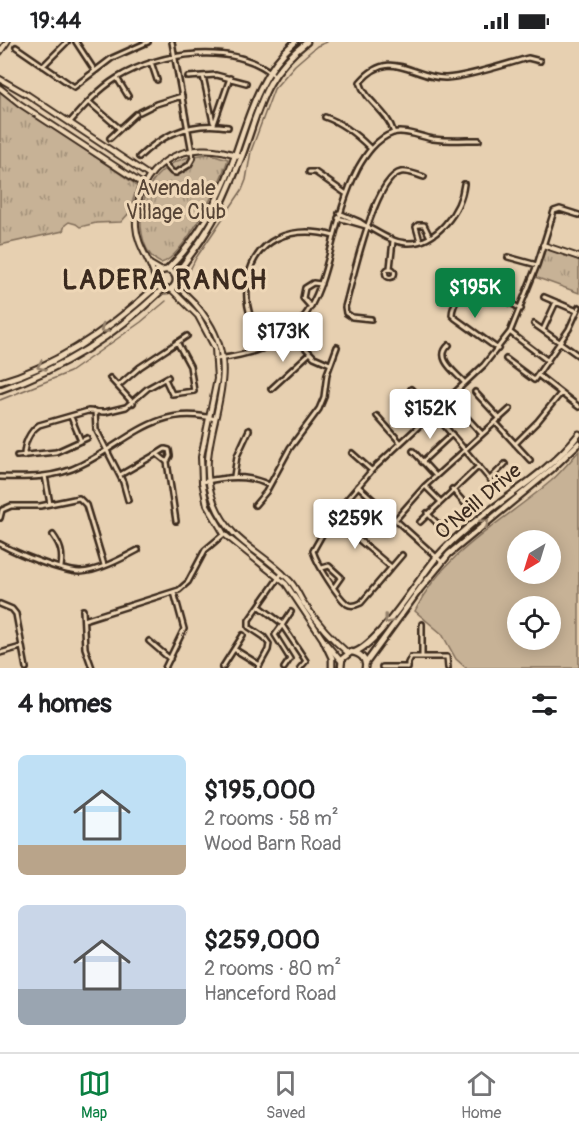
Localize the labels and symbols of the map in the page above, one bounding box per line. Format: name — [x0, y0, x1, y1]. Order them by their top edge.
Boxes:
park label: Avendale Village Club — [126, 175, 226, 226]
district label: LADERA RANCH — [62, 264, 268, 297]
pin: $195K — [433, 268, 517, 319]
pin: $173K — [241, 312, 325, 363]
one-way arrow — [100, 322, 111, 333]
one-way arrow — [37, 358, 48, 370]
pin: $152K — [388, 389, 472, 440]
street label: O'Neill Drive — [429, 457, 528, 546]
pin: $259K — [313, 499, 397, 550]
one-way arrow — [479, 519, 490, 530]
north arrow — [507, 530, 561, 584]
one-way arrow — [385, 613, 396, 624]

